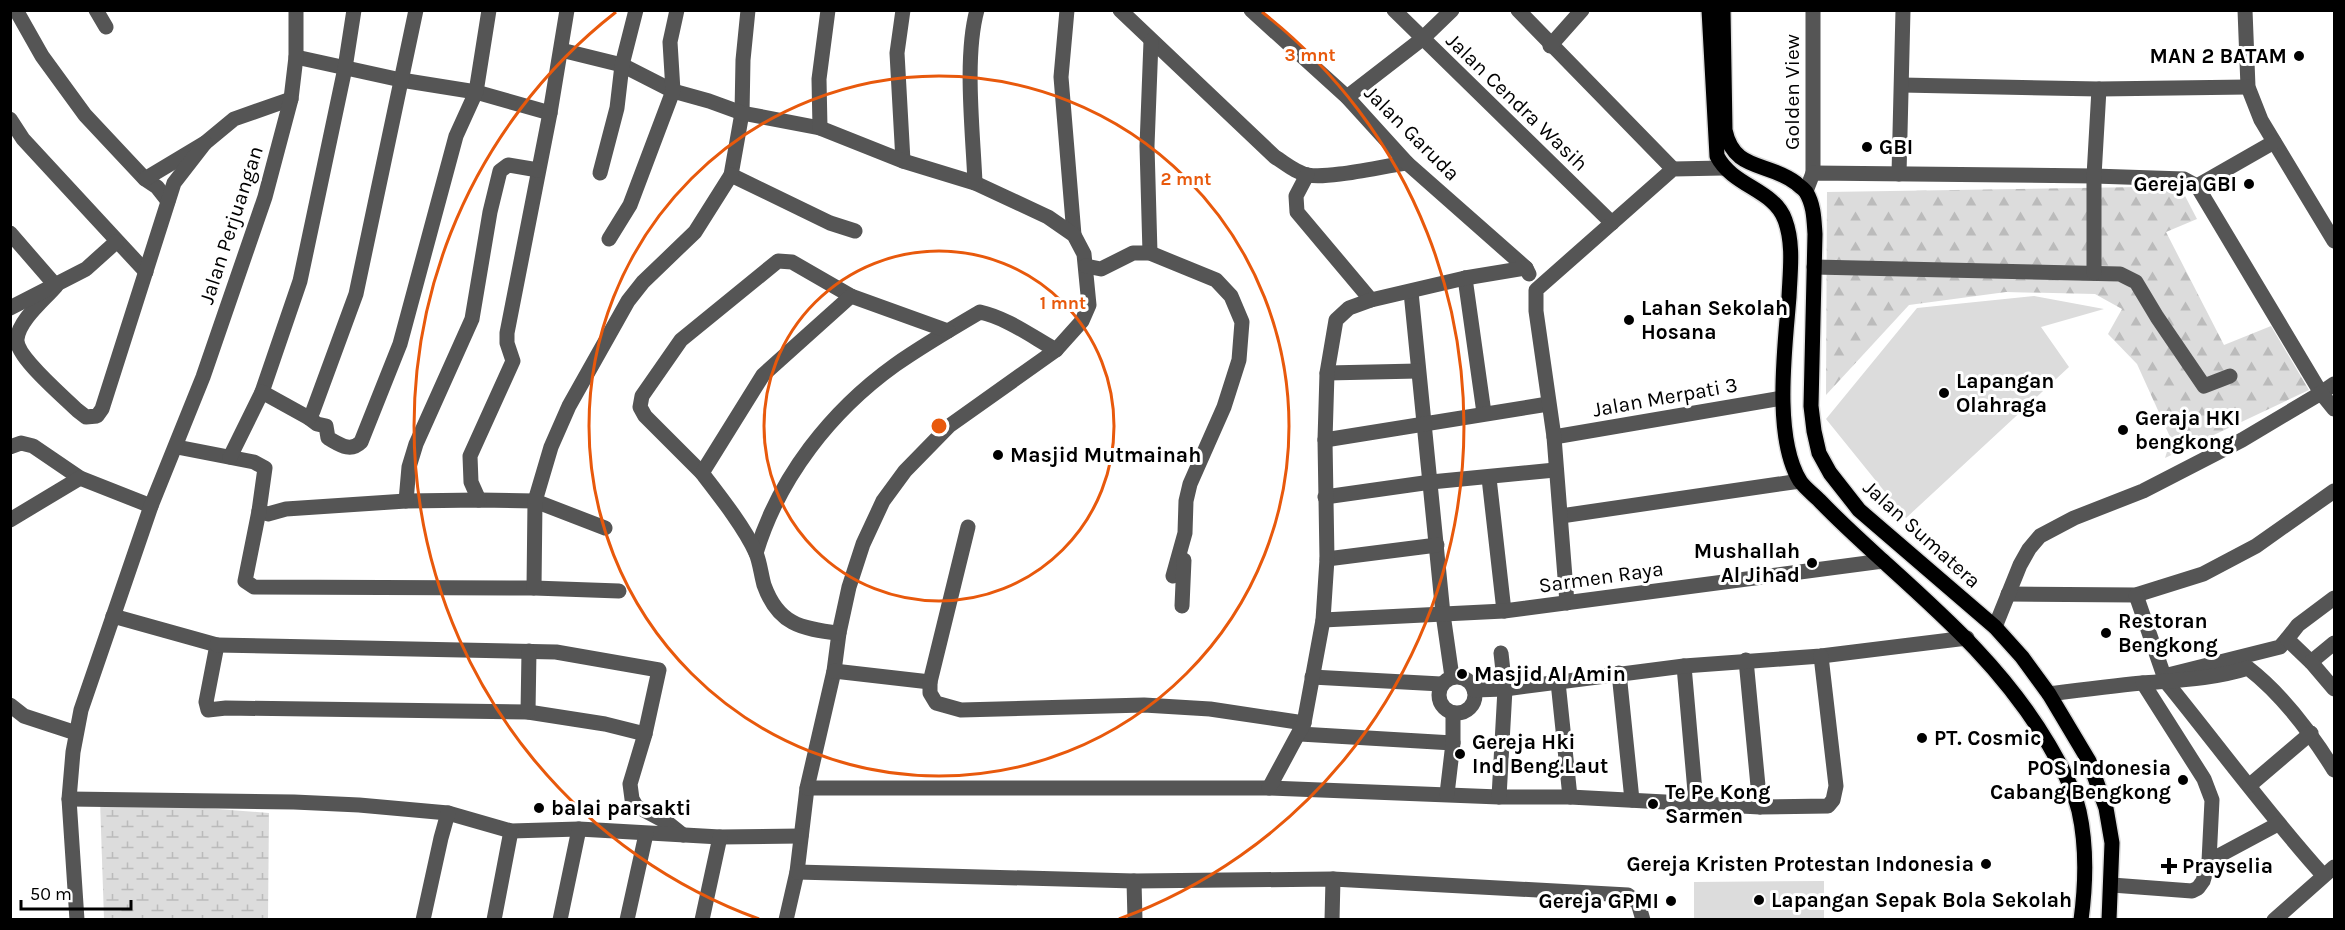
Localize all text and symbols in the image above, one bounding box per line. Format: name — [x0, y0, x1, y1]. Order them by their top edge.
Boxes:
street label: Jalan Cendra Wasih — [1441, 28, 1593, 176]
street label: Golden View — [1780, 34, 1804, 150]
text: 3 mnt — [1284, 44, 1336, 66]
place label: MAN 2 BATAM — [2150, 44, 2287, 68]
marker: MAN 2 BATAM — [2292, 49, 2306, 63]
street label: Jalan Garuda — [1359, 80, 1465, 186]
place label: GBI — [1879, 135, 1913, 159]
marker: GBI — [1860, 140, 1874, 154]
street label: Jalan Perjuangan — [194, 143, 268, 307]
text: 2 mnt — [1161, 168, 1211, 190]
place label: Gereja GBI — [2133, 172, 2237, 196]
marker: Gereja GBI — [2242, 177, 2256, 191]
text: 1 mnt — [1040, 292, 1086, 314]
place label: Lahan Sekolah Hosana — [1641, 296, 1788, 344]
marker: Lahan Sekolah Hosana — [1622, 313, 1636, 327]
place label: Lapangan Olahraga — [1956, 369, 2054, 417]
street label: Jalan Merpati 3 — [1591, 372, 1739, 422]
marker: Lapangan Olahraga — [1937, 386, 1951, 400]
place label: Geraja HKI bengkong — [2135, 406, 2240, 454]
centre of rings — [929, 416, 949, 436]
marker: Geraja HKI bengkong — [2116, 423, 2130, 437]
place label: Masjid Mutmainah — [1010, 443, 1201, 467]
marker: Masjid Mutmainah — [991, 448, 1005, 462]
street label: Jalan Sumatera — [1858, 475, 1986, 593]
place label: Mushallah Al Jihad — [1694, 539, 1800, 587]
street label: Sarmen Raya — [1537, 556, 1665, 598]
marker: Mushallah Al Jihad — [1805, 556, 1819, 570]
place label: Restoran Bengkong — [2118, 609, 2218, 657]
marker: Restoran Bengkong — [2099, 626, 2113, 640]
place label: Masjid Al Amin — [1474, 662, 1626, 686]
marker: Masjid Al Amin — [1455, 667, 1469, 681]
place label: PT. Cosmic — [1934, 726, 2041, 750]
place label: Gereja Hki Ind Beng.Laut — [1472, 730, 1608, 778]
marker: PT. Cosmic — [1915, 731, 1929, 745]
marker: Gereja Hki Ind Beng.Laut — [1453, 747, 1467, 761]
place label: POS Indonesia Cabang Bengkong — [1990, 756, 2171, 804]
marker: POS Indonesia Cabang Bengkong — [2176, 773, 2190, 787]
place label: Te Pe Kong Sarmen — [1665, 780, 1770, 828]
place label: balai parsakti — [551, 796, 691, 820]
marker: Te Pe Kong Sarmen — [1646, 797, 1660, 811]
marker: balai parsakti — [532, 801, 546, 815]
place label: Gereja Kristen Protestan Indonesia — [1626, 852, 1974, 876]
place label: Prayselia — [2182, 854, 2273, 878]
marker: Gereja Kristen Protestan Indonesia — [1979, 857, 1993, 871]
marker: Prayselia — [2160, 857, 2178, 875]
scale bar — [21, 873, 130, 911]
text: 50 m — [30, 883, 72, 905]
place label: Lapangan Sepak Bola Sekolah — [1771, 888, 2072, 912]
place label: Gereja GPMI — [1538, 889, 1659, 913]
marker: Lapangan Sepak Bola Sekolah — [1752, 893, 1766, 907]
marker: Gereja GPMI — [1664, 894, 1678, 908]

